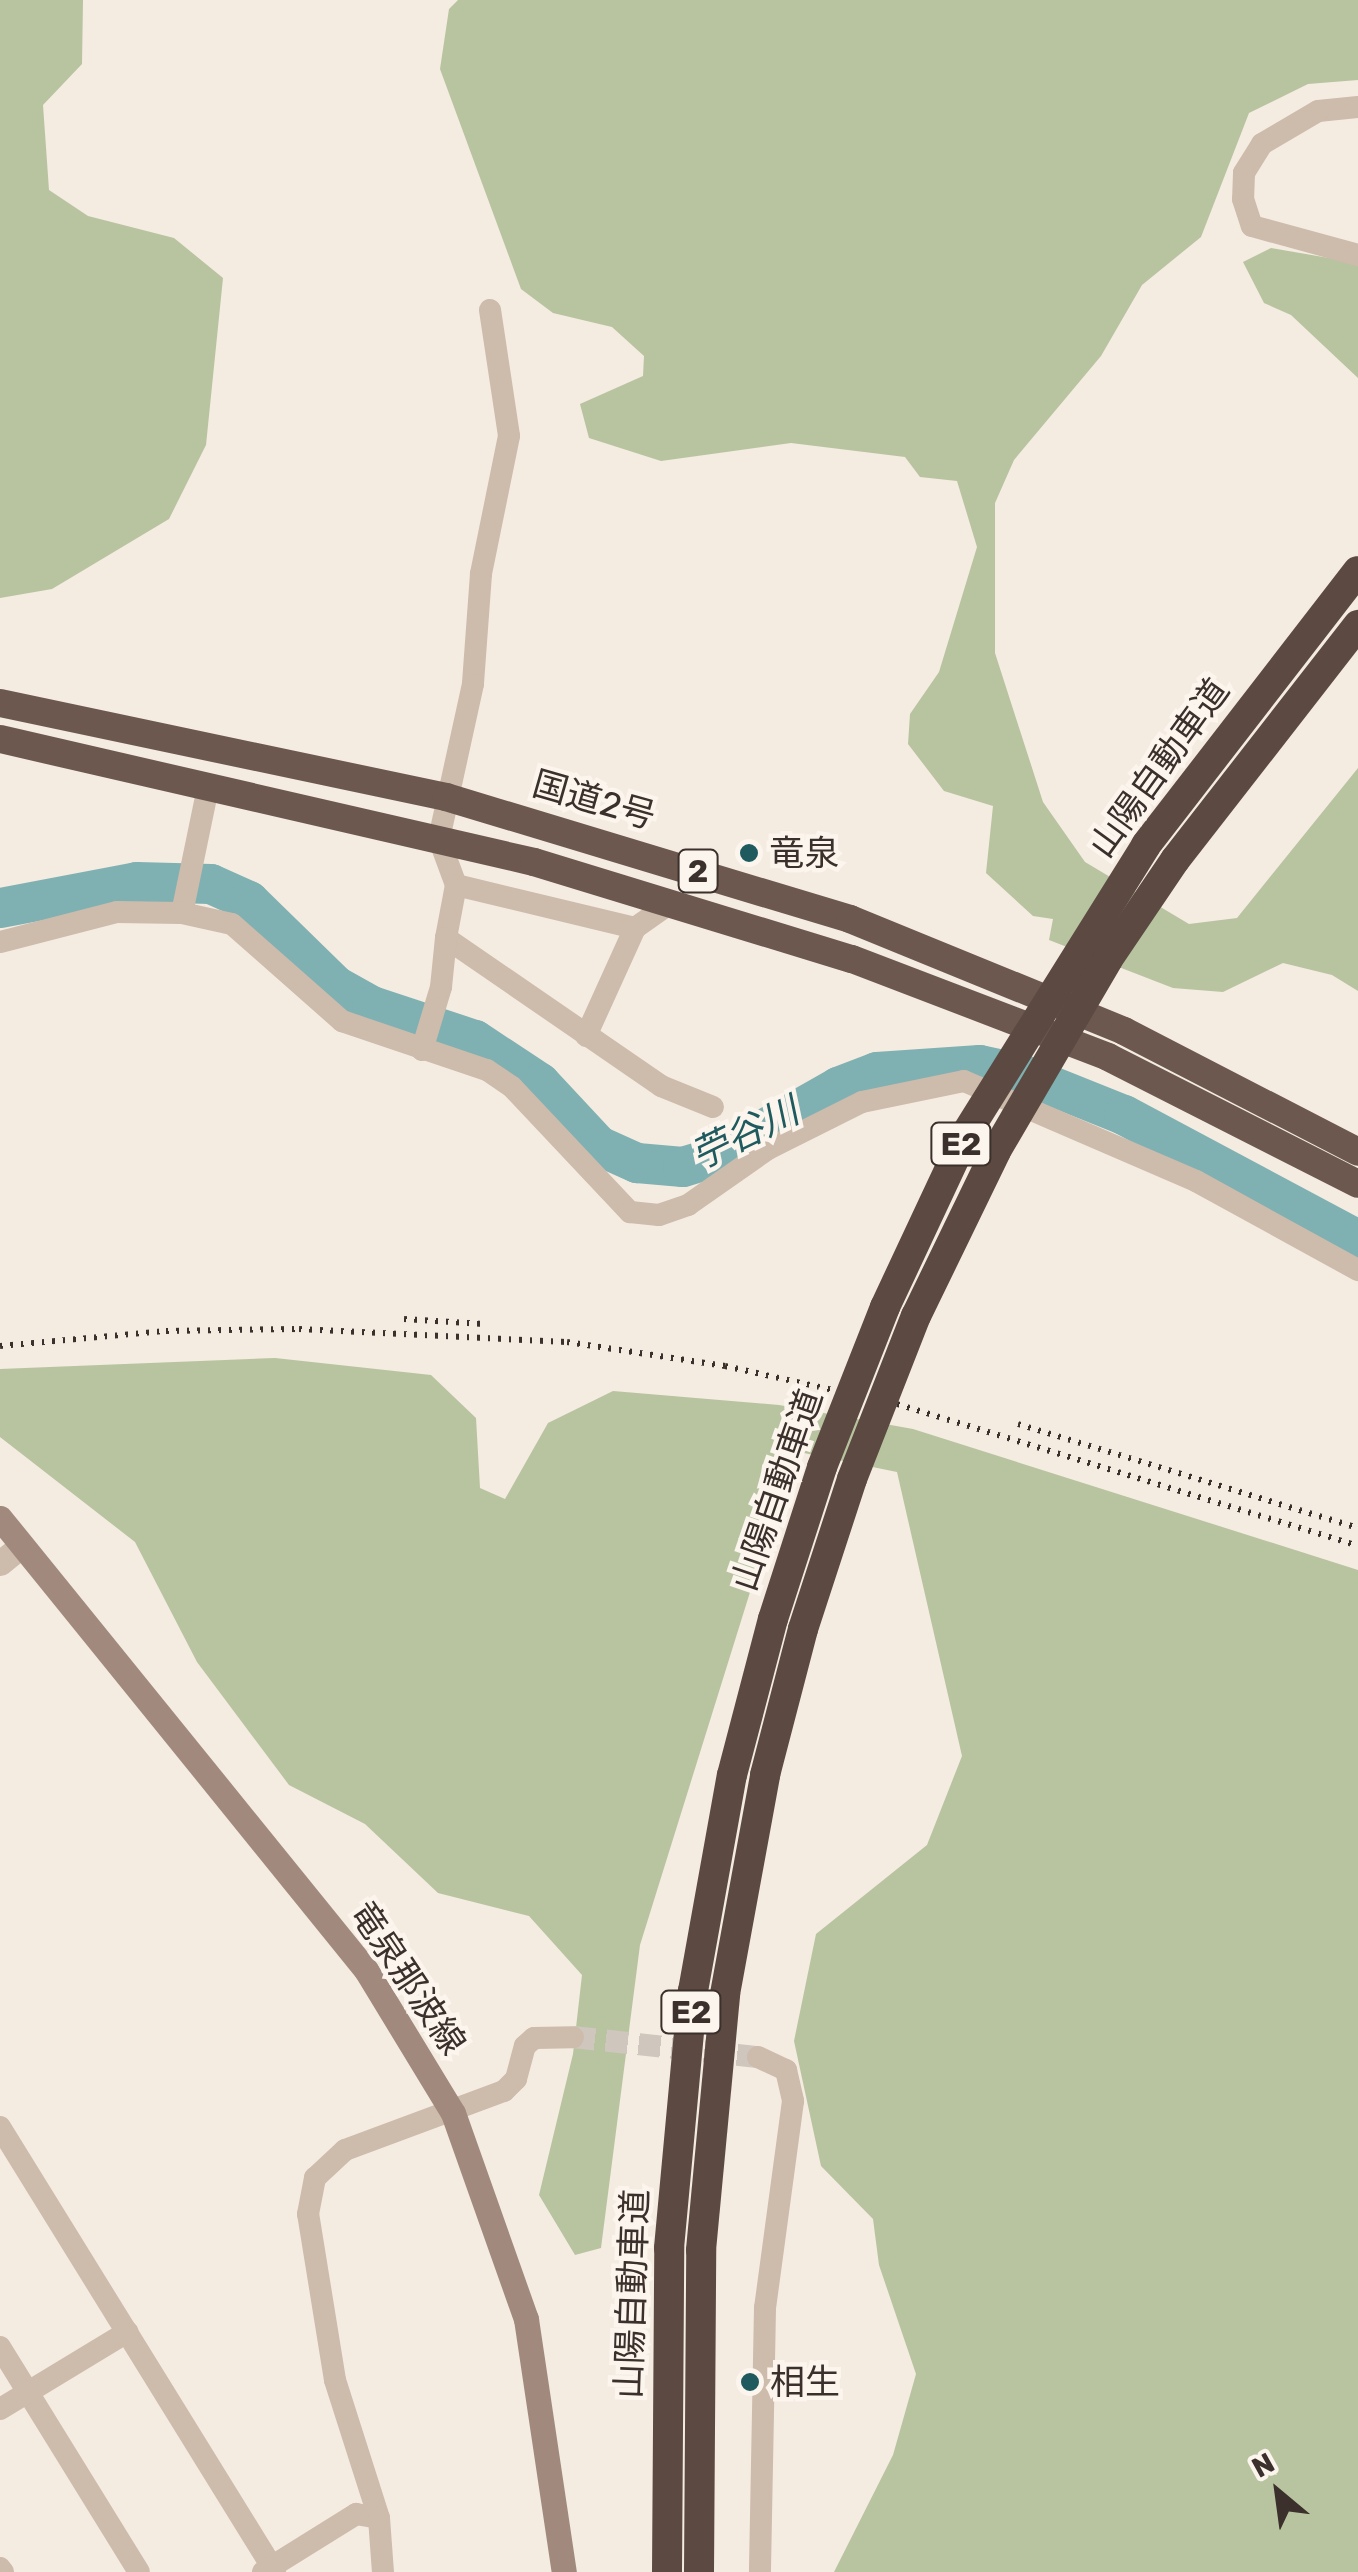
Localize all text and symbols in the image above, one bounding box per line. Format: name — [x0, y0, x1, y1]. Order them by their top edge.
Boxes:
street label: 山陽自動車道 — [1080, 671, 1238, 865]
street label: 国道2号 — [528, 763, 660, 837]
place label: 竜泉 — [769, 832, 839, 874]
marker: 竜泉 — [738, 842, 760, 864]
road number: 2 — [676, 844, 720, 898]
water label: 苧谷川 — [684, 1089, 806, 1179]
road number: E2 — [928, 1117, 994, 1171]
street label: 山陽自動車道 — [723, 1384, 831, 1596]
street label: 竜泉那波線 — [342, 1894, 474, 2062]
road number: E2 — [658, 1985, 724, 2039]
street label: 山陽自動車道 — [607, 2188, 657, 2400]
place label: 相生 — [770, 2361, 840, 2403]
marker: 相生 — [739, 2371, 761, 2393]
north arrow — [1228, 2442, 1328, 2542]
text: N — [1246, 2446, 1280, 2485]

